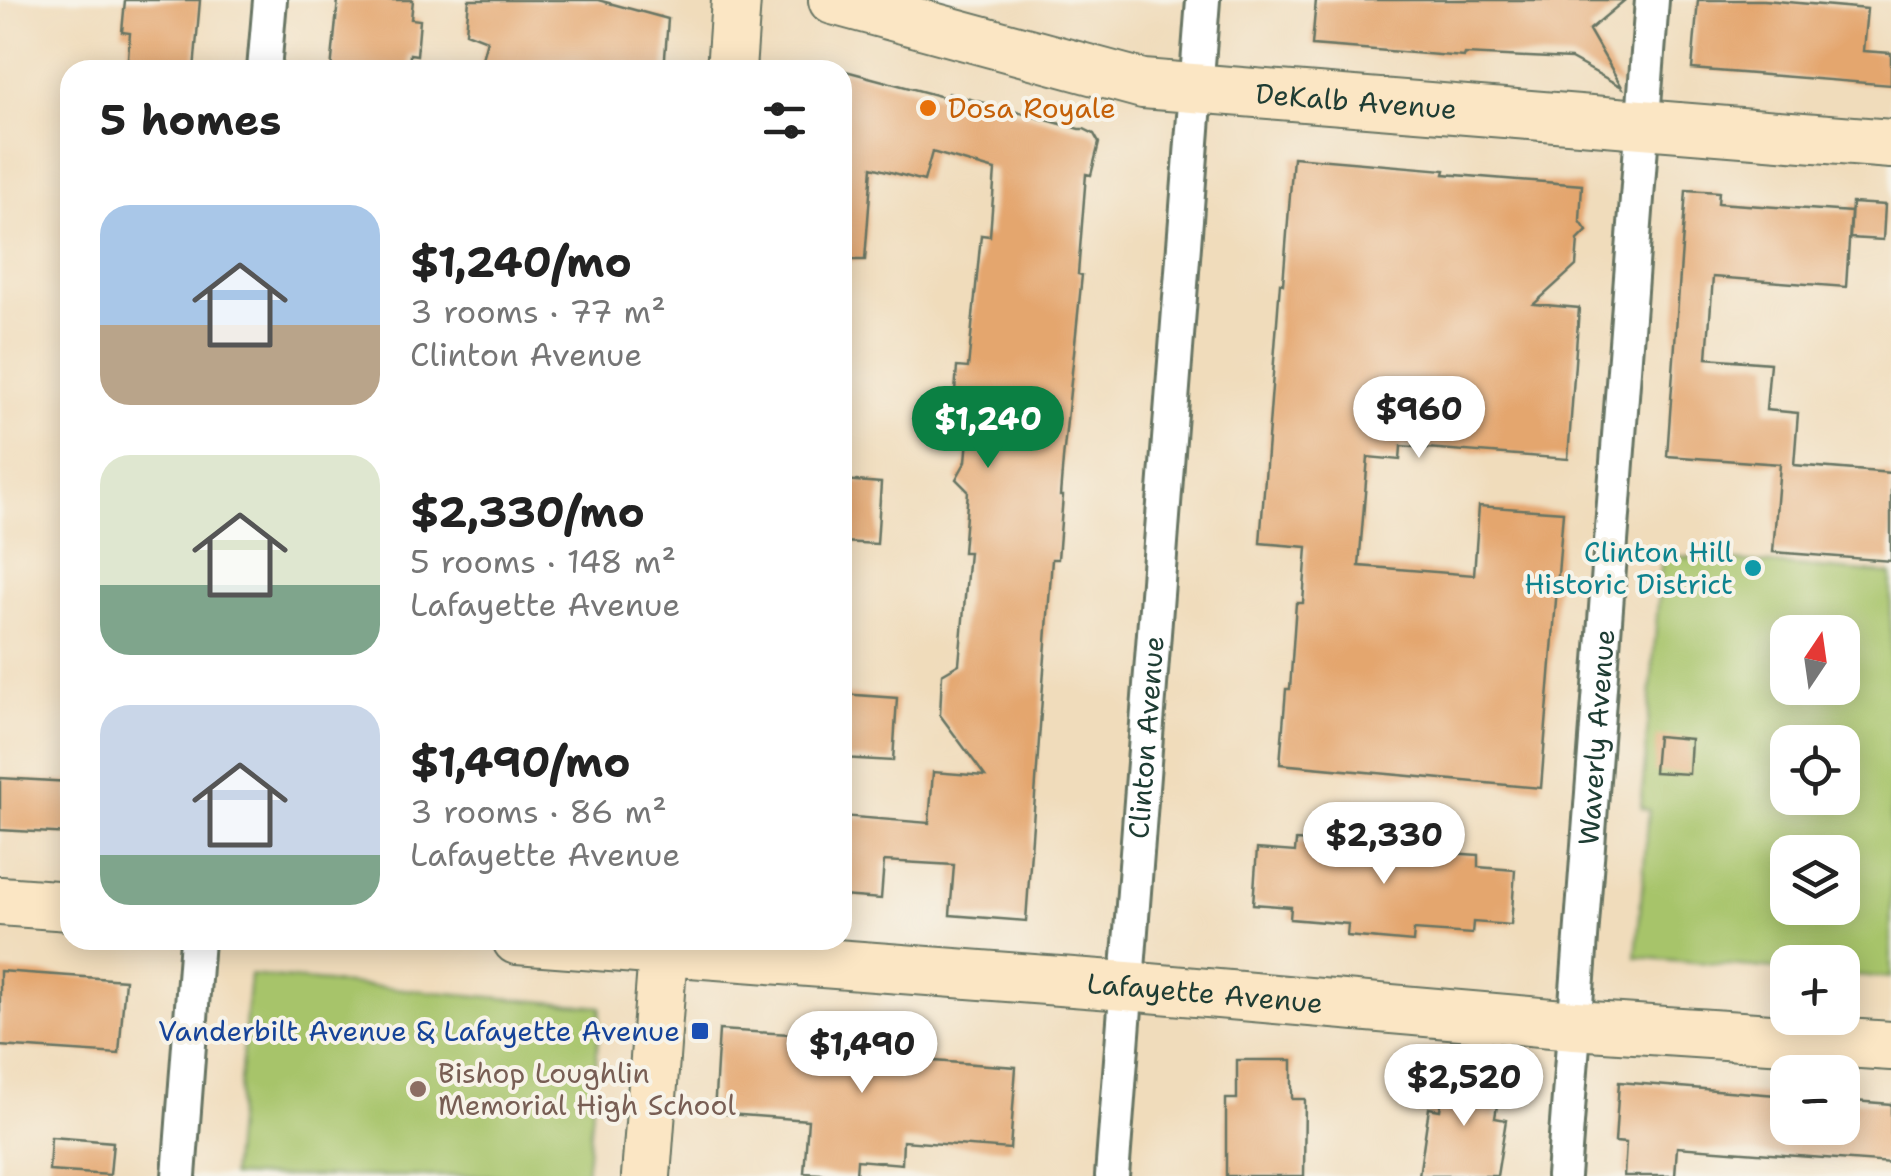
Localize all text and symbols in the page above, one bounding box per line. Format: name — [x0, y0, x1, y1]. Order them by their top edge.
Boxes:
street label: DeKalb Avenue — [1254, 74, 1458, 128]
place label: Dosa Royale — [948, 89, 1116, 127]
text: 5 homes — [100, 92, 281, 148]
icon: filters — [757, 93, 812, 148]
marker: Dosa Royale — [917, 97, 939, 119]
text: $1,240/mo — [410, 234, 632, 290]
icon: home — [180, 245, 300, 365]
text: 3 rooms · 77 m² — [410, 290, 666, 333]
text: Clinton Avenue — [410, 333, 642, 376]
pin: $960 — [1360, 376, 1478, 461]
pin: $1,240 — [907, 386, 1069, 471]
text: $960 — [1375, 387, 1463, 430]
text: $1,240 — [934, 397, 1042, 440]
text: $2,330/mo — [410, 484, 645, 540]
icon: home — [180, 495, 300, 615]
place label: Clinton Hill Historic District — [1524, 533, 1734, 603]
text: 5 rooms · 148 m² — [410, 540, 676, 583]
marker: Clinton Hill Historic District — [1742, 557, 1764, 579]
text: Lafayette Avenue — [410, 583, 680, 626]
north arrow — [1770, 615, 1860, 705]
map controls — [1770, 615, 1860, 1145]
street label: Waverly Avenue — [1569, 628, 1623, 847]
street label: Clinton Avenue — [1119, 634, 1173, 840]
button: locate — [1770, 725, 1860, 815]
text: $1,490/mo — [410, 734, 630, 790]
icon: home — [180, 745, 300, 865]
text: 3 rooms · 86 m² — [410, 790, 667, 833]
pin: $2,330 — [1303, 802, 1465, 887]
text: $2,330 — [1325, 813, 1443, 856]
text: Lafayette Avenue — [410, 833, 680, 876]
button: layers — [1770, 835, 1860, 925]
button: + — [1770, 945, 1860, 1035]
street label: Lafayette Avenue — [1086, 964, 1325, 1022]
pin: $1,490 — [781, 1011, 943, 1096]
place label: Vanderbilt Avenue & Lafayette Avenue — [158, 1012, 680, 1050]
marker: Vanderbilt Avenue & Lafayette Avenue — [689, 1020, 711, 1042]
text: $1,490 — [808, 1022, 916, 1065]
pin: $2,520 — [1383, 1044, 1545, 1129]
place label: Bishop Loughlin Memorial High School — [438, 1054, 737, 1124]
text: $2,520 — [1406, 1055, 1522, 1098]
button: − — [1770, 1055, 1860, 1145]
marker: Bishop Loughlin Memorial High School — [407, 1078, 429, 1100]

